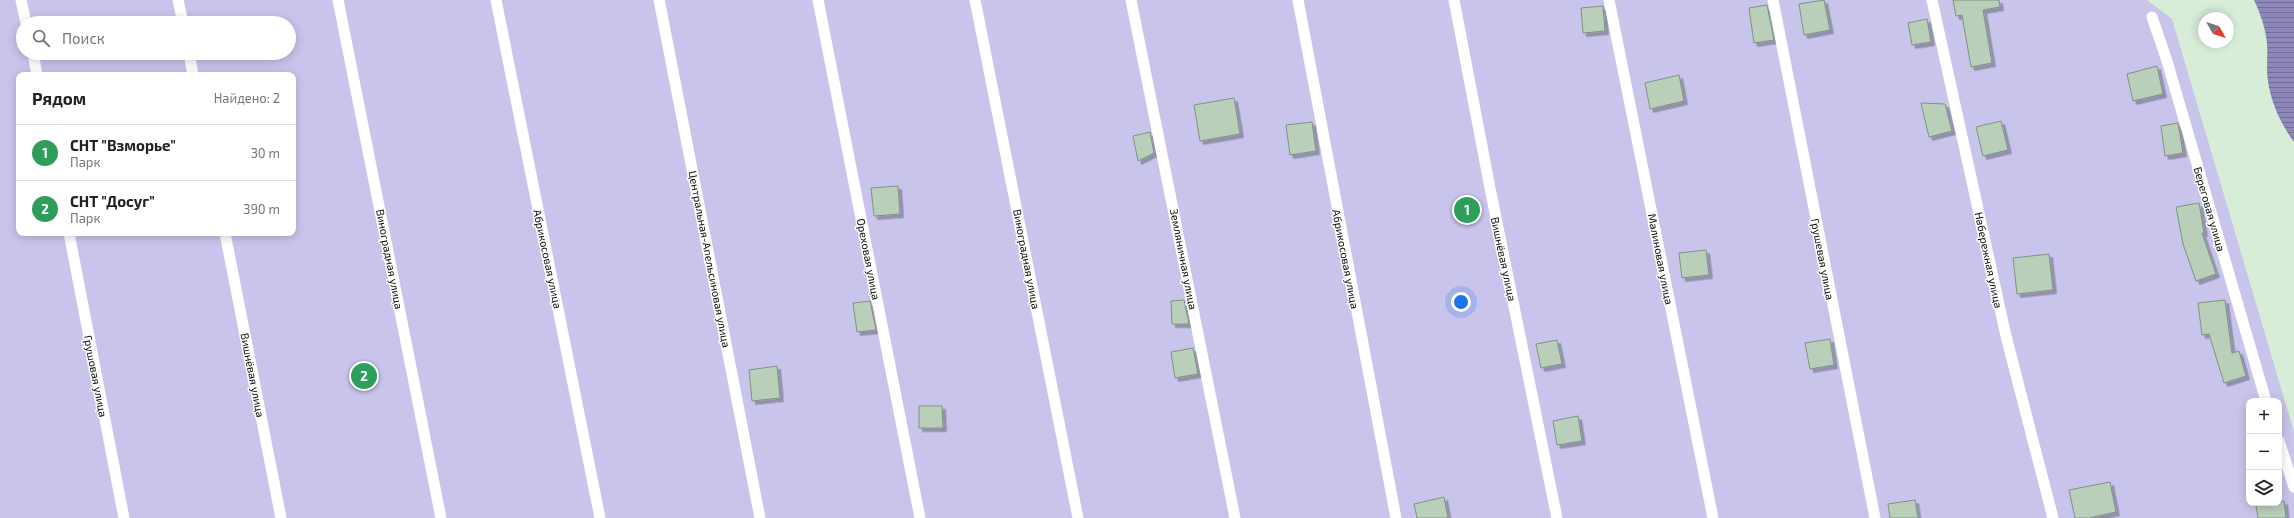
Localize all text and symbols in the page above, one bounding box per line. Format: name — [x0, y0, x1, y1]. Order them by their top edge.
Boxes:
north arrow — [2198, 12, 2234, 48]
search box — [16, 16, 296, 60]
icon: search — [30, 27, 52, 49]
text: Поиск — [62, 29, 105, 47]
text: Рядом — [32, 88, 86, 108]
text: Найдено: 2 — [214, 90, 280, 106]
text: СНТ "Взморье" — [70, 136, 176, 154]
text: 1 — [42, 145, 48, 161]
text: 30 m — [251, 145, 280, 161]
text: Парк — [70, 154, 100, 170]
street label: Береговая улица — [2191, 165, 2228, 253]
street label: Центральная-Апельсиновая улица — [685, 169, 734, 349]
text: СНТ "Досуг" — [70, 192, 155, 210]
pin: 1 — [1454, 195, 1480, 225]
text: 2 — [41, 201, 49, 217]
text: 390 m — [243, 201, 280, 217]
street label: Земляничная улица — [1167, 207, 1200, 311]
street label: Виноградная улица — [373, 208, 406, 310]
street label: Абрикосовая улица — [530, 208, 565, 310]
street label: Виноградная улица — [1010, 208, 1043, 310]
street label: Абрикосовая улица — [1329, 208, 1362, 310]
text: Парк — [70, 210, 100, 226]
street label: Набережная улица — [1971, 211, 2006, 310]
street label: Малиновая улица — [1645, 212, 1676, 306]
street label: Вишнёвая улица — [1488, 216, 1519, 303]
street label: Ореховая улица — [854, 217, 883, 301]
street label: Грушевая улица — [1808, 217, 1837, 301]
your location — [1451, 292, 1471, 312]
street label: Вишнёвая улица — [237, 332, 268, 419]
street label: Грушовая улица — [81, 334, 110, 418]
pin: 2 — [351, 361, 377, 391]
map controls — [2246, 398, 2282, 506]
button: + — [2246, 398, 2282, 434]
button: − — [2246, 434, 2282, 470]
button: layers — [2246, 470, 2282, 506]

